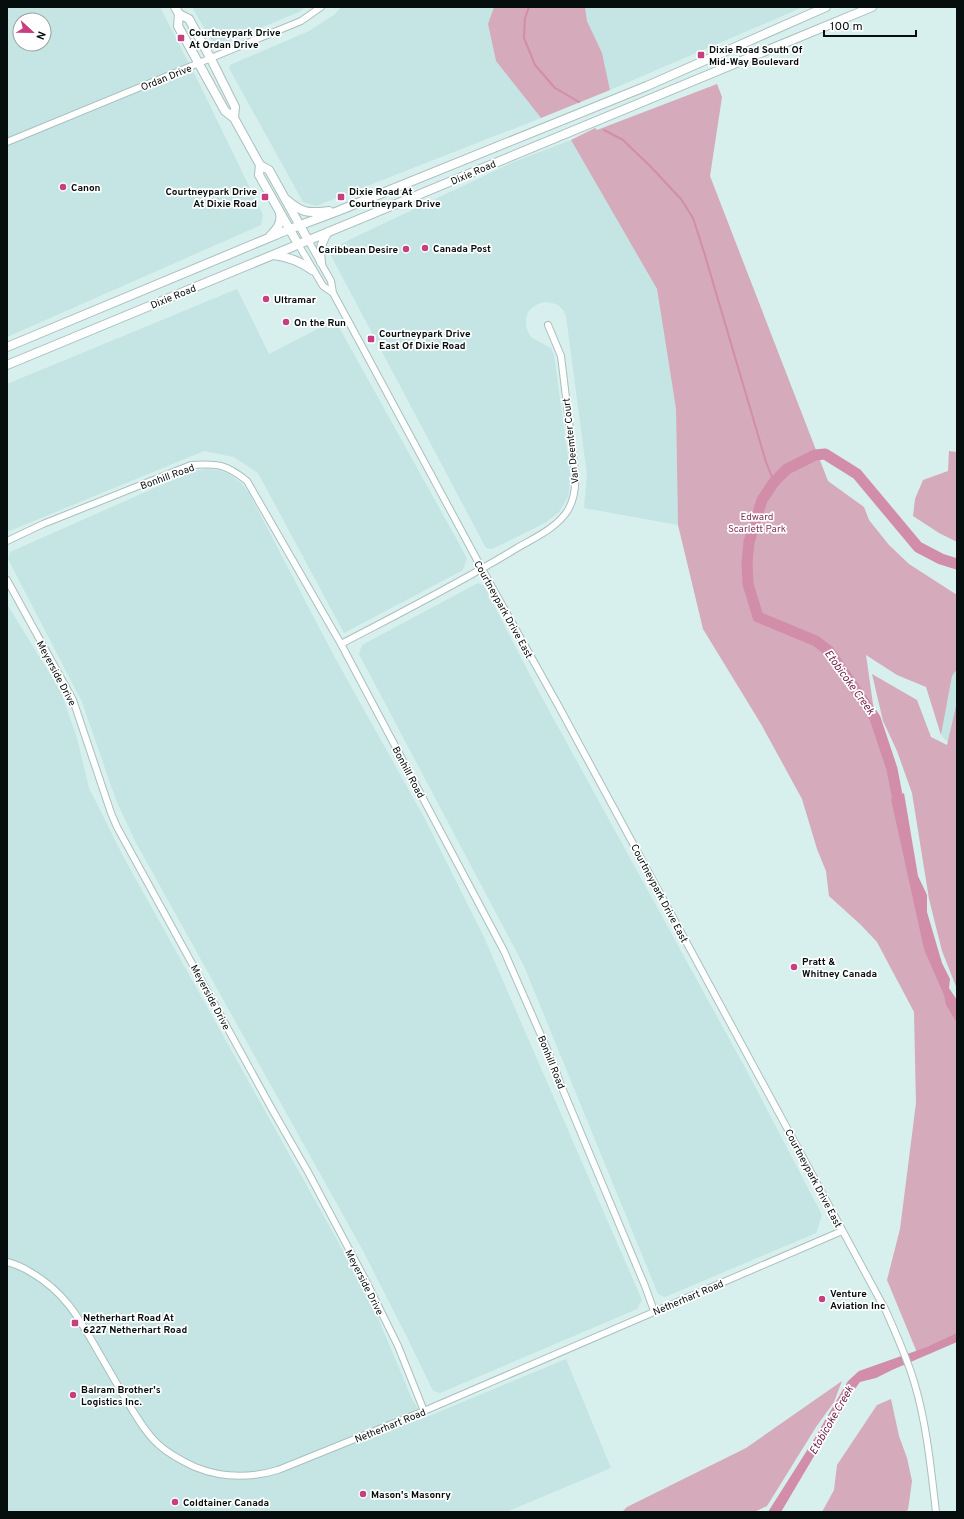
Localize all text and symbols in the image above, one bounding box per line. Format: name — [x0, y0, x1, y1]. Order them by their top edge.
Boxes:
north arrow — [12, 12, 52, 52]
scale bar — [824, 12, 916, 38]
text: 100 m — [830, 19, 863, 35]
place label: Courtneypark Drive At Ordan Drive — [189, 27, 281, 52]
text: N — [32, 29, 48, 42]
marker: Courtneypark Drive At Ordan Drive — [176, 33, 186, 43]
place label: Dixie Road South Of Mid-Way Boulevard — [709, 44, 803, 69]
marker: Dixie Road South Of Mid-Way Boulevard — [696, 50, 706, 60]
street label: Ordan Drive — [139, 62, 194, 94]
street label: Dixie Road — [449, 158, 498, 189]
marker: Canon — [58, 182, 68, 192]
place label: Canon — [71, 182, 101, 195]
place label: Courtneypark Drive At Dixie Road — [166, 186, 257, 211]
place label: Dixie Road At Courtneypark Drive — [349, 186, 441, 211]
marker: Courtneypark Drive At Dixie Road — [260, 192, 270, 202]
marker: Dixie Road At Courtneypark Drive — [336, 192, 346, 202]
marker: Canada Post — [420, 243, 430, 253]
place label: Canada Post — [433, 243, 491, 256]
place label: Caribbean Desire — [318, 244, 398, 257]
marker: Caribbean Desire — [401, 244, 411, 254]
street label: Dixie Road — [149, 282, 198, 312]
marker: Ultramar — [261, 294, 271, 304]
place label: Ultramar — [274, 294, 317, 307]
marker: On the Run — [281, 317, 291, 327]
place label: On the Run — [294, 317, 346, 330]
place label: Courtneypark Drive East Of Dixie Road — [379, 328, 471, 353]
marker: Courtneypark Drive East Of Dixie Road — [366, 334, 376, 344]
street label: Van Deemter Court — [560, 397, 582, 484]
street label: Bonhill Road — [139, 462, 196, 493]
park label: Edward Scarlett Park — [728, 511, 786, 536]
street label: Courtneypark Drive East — [470, 559, 535, 661]
street label: Meyerside Drive — [33, 639, 78, 709]
water label: Etobicoke Creek — [821, 647, 878, 718]
street label: Bonhill Road — [389, 745, 427, 801]
street label: Courtneypark Drive East — [627, 842, 690, 945]
place label: Pratt & Whitney Canada — [802, 956, 877, 981]
marker: Pratt & Whitney Canada — [789, 962, 799, 972]
street label: Meyerside Drive — [187, 963, 232, 1033]
street label: Bonhill Road — [534, 1034, 567, 1091]
street label: Courtneypark Drive East — [781, 1127, 844, 1230]
street label: Meyerside Drive — [342, 1248, 386, 1318]
street label: Netherhart Road — [651, 1278, 726, 1319]
place label: Venture Aviation Inc — [830, 1288, 885, 1313]
marker: Venture Aviation Inc — [817, 1294, 827, 1304]
place label: Netherhart Road At 6227 Netherhart Road — [83, 1312, 187, 1337]
marker: Netherhart Road At 6227 Netherhart Road — [70, 1318, 80, 1328]
water label: Etobicoke Creek — [807, 1383, 857, 1457]
place label: Balram Brother's Logistics Inc. — [81, 1384, 161, 1409]
marker: Balram Brother's Logistics Inc. — [68, 1390, 78, 1400]
street label: Netherhart Road — [353, 1406, 428, 1447]
marker: Mason's Masonry — [358, 1489, 368, 1499]
place label: Mason's Masonry — [371, 1489, 451, 1502]
marker: Coldtainer Canada — [170, 1497, 180, 1507]
place label: Coldtainer Canada — [183, 1497, 269, 1510]

